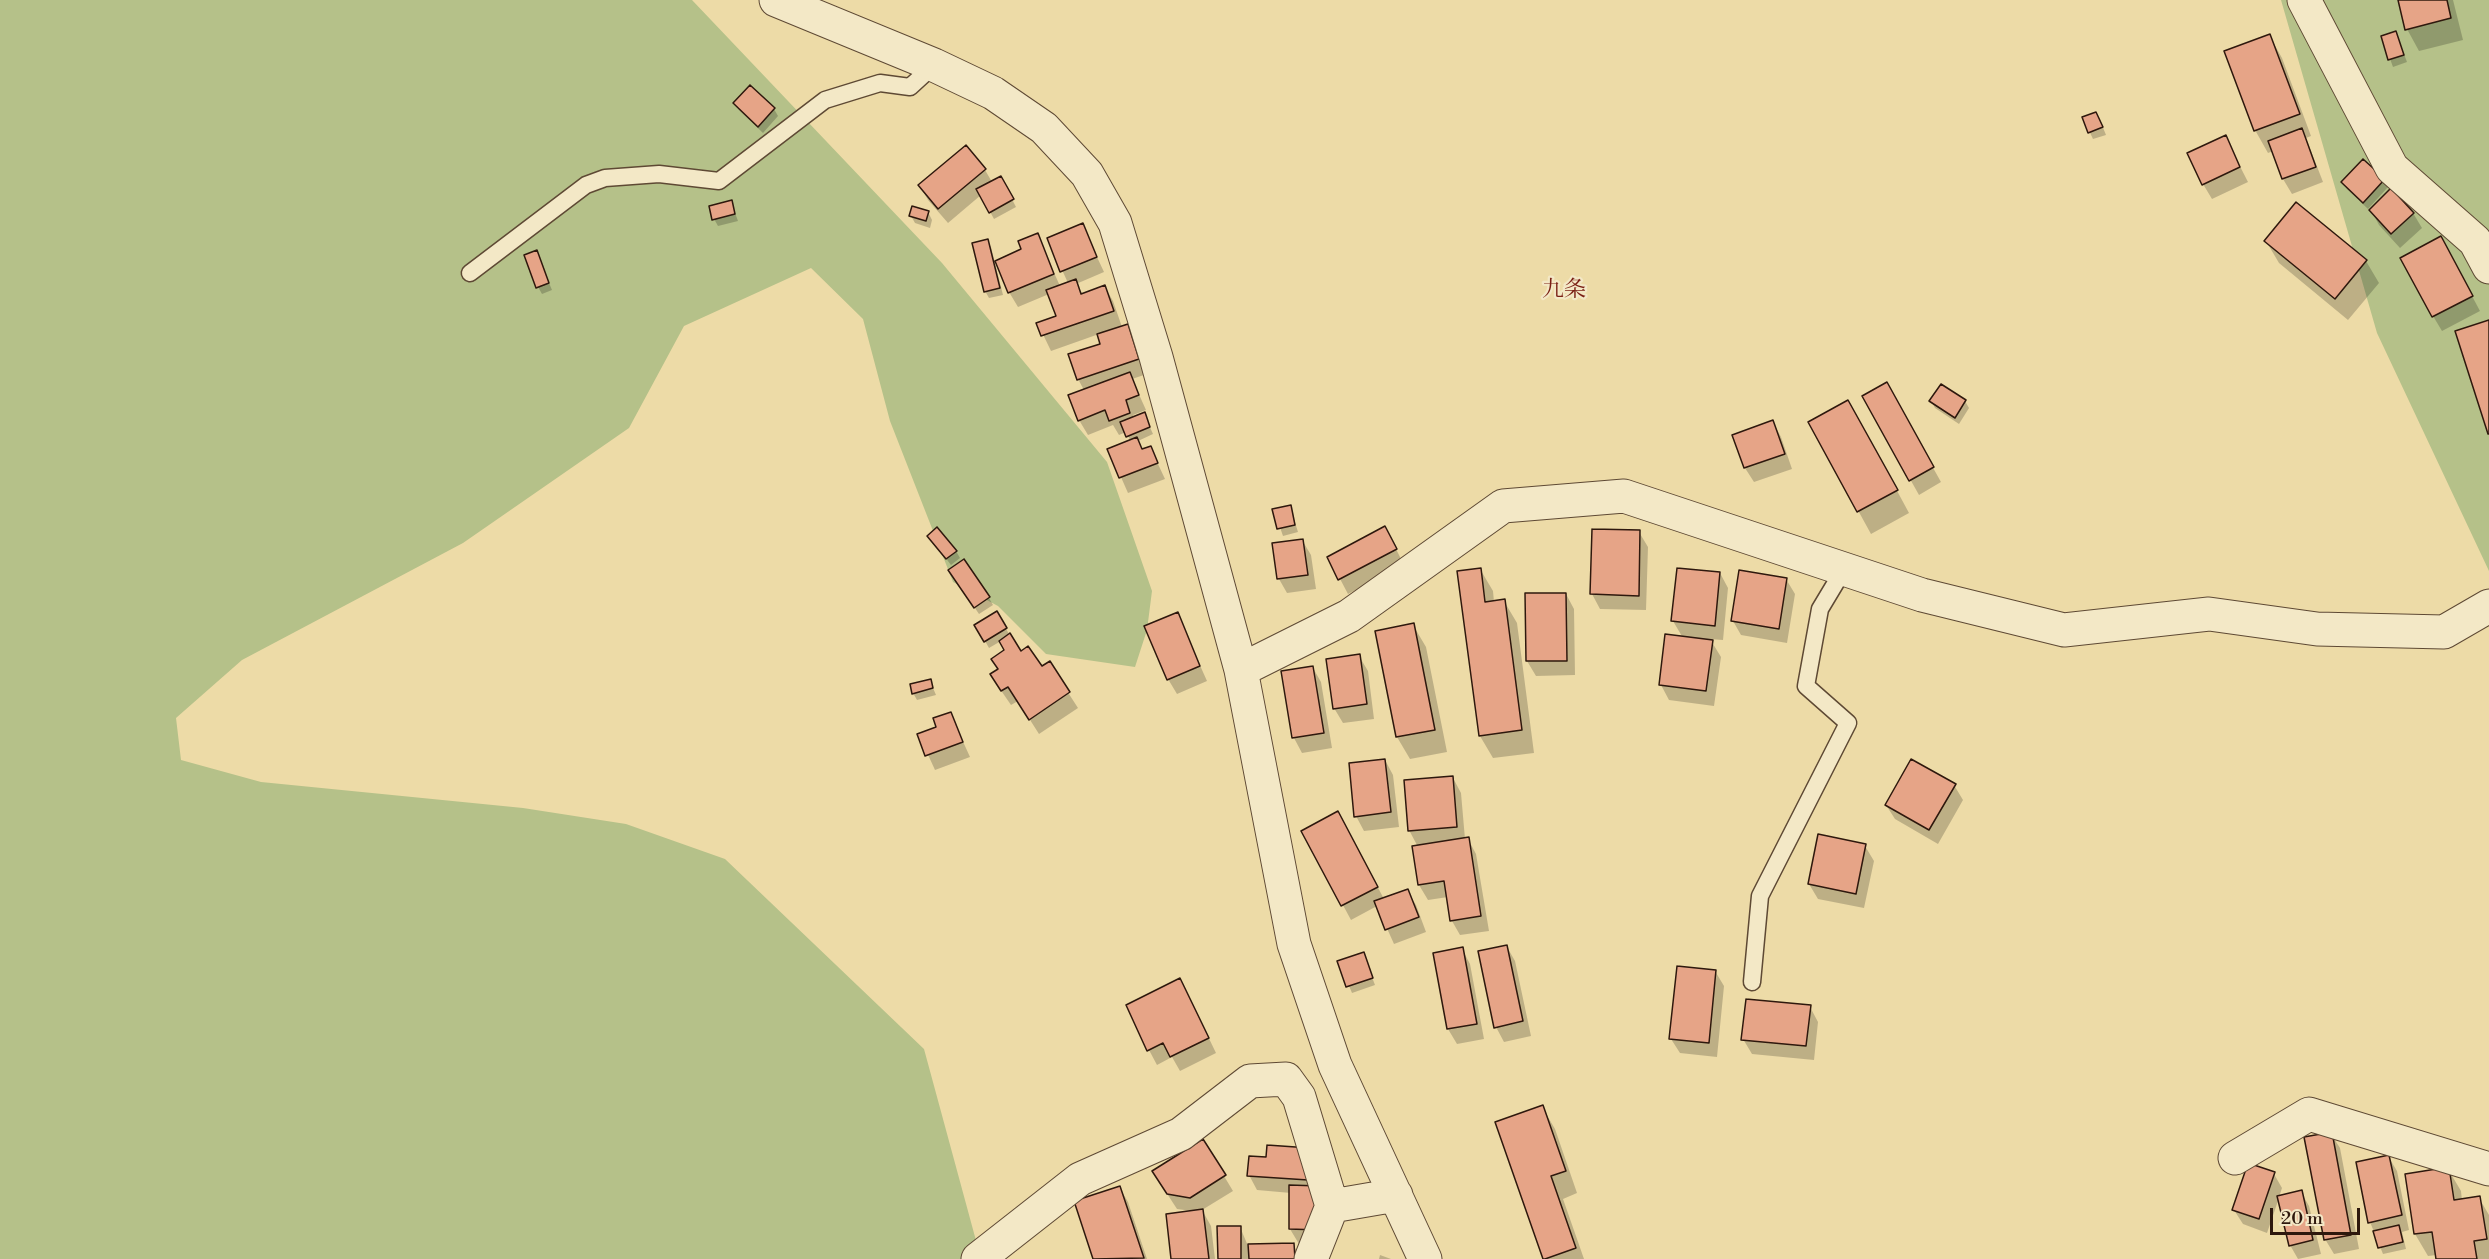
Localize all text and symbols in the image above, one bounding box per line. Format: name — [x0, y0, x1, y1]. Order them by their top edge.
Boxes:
district label: 九条 — [1542, 278, 1586, 304]
scale bar — [2273, 1196, 2363, 1234]
text: 20 m — [2281, 1207, 2323, 1230]

